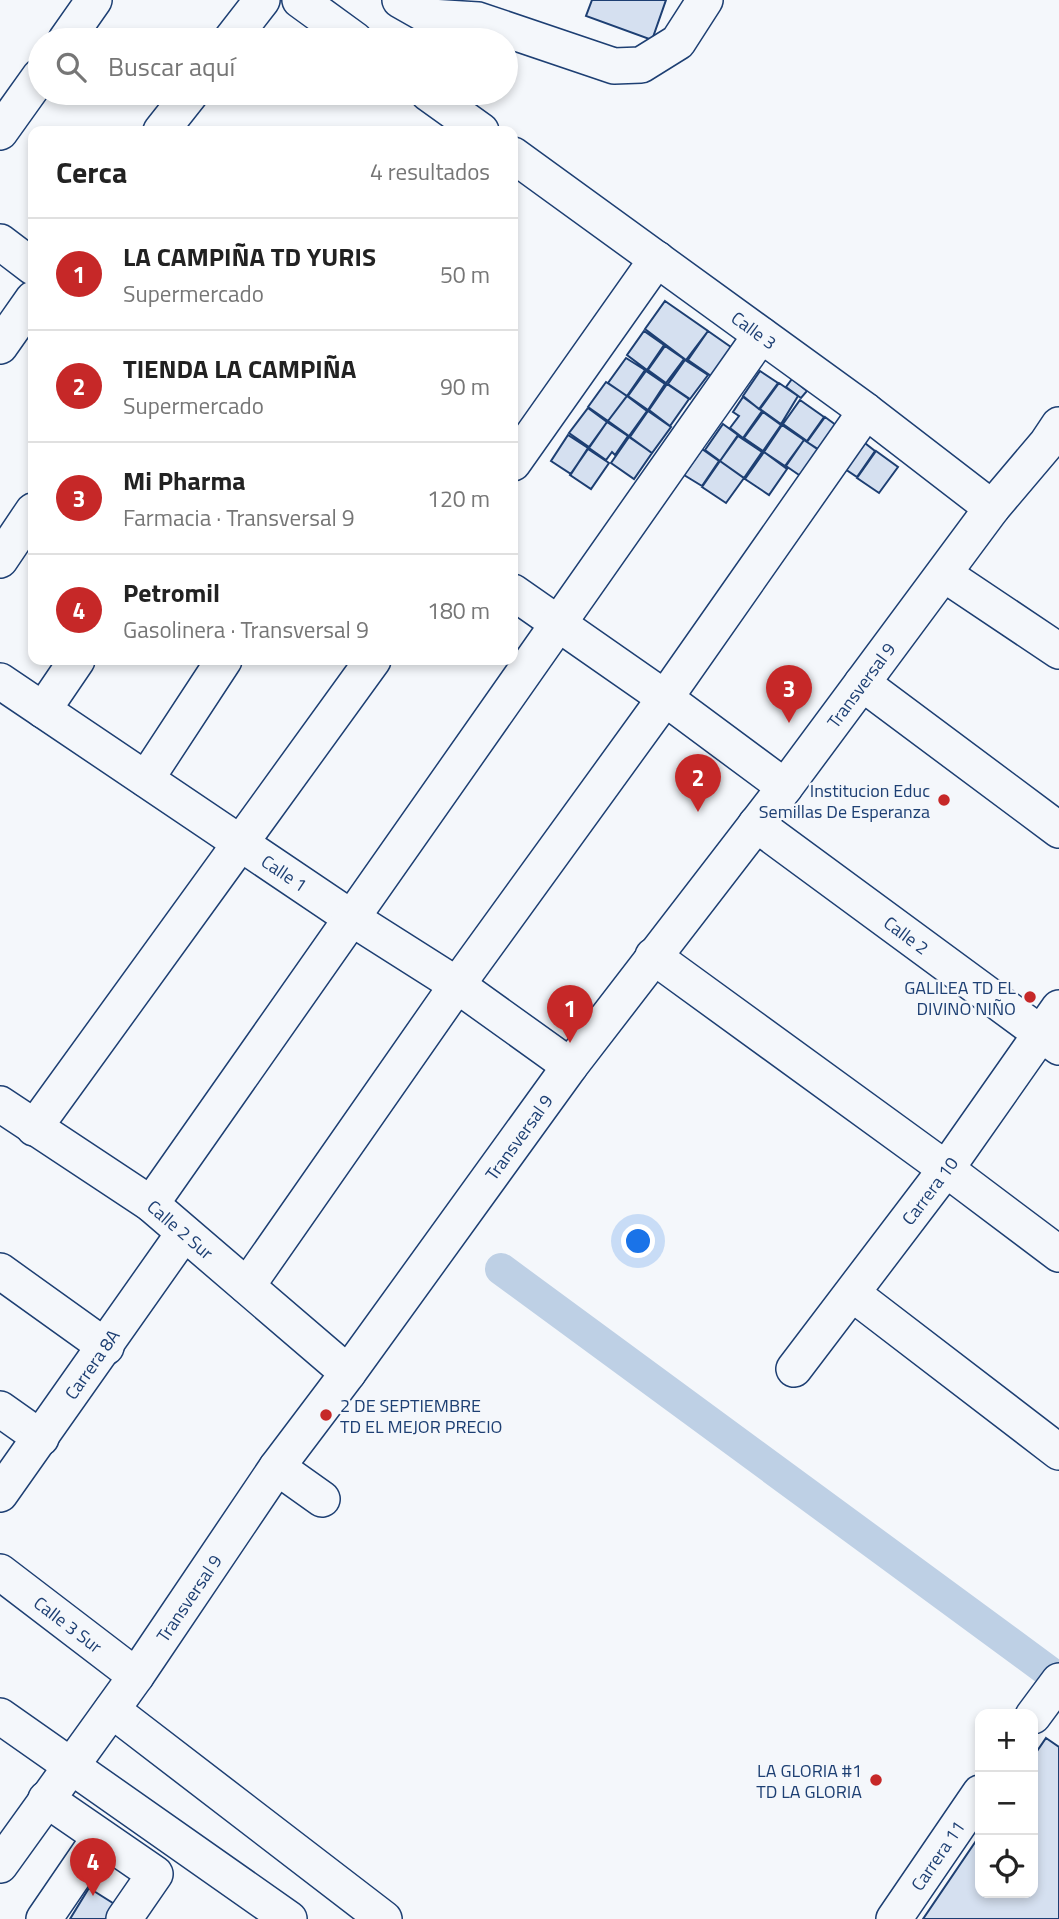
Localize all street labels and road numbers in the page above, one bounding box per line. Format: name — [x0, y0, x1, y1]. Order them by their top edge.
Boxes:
street label: Calle 3 — [726, 304, 783, 356]
street label: Transversal 9 — [820, 636, 902, 733]
street label: Calle 1 — [256, 847, 313, 898]
street label: Calle 2 — [878, 909, 935, 961]
street label: Transversal 9 — [478, 1088, 559, 1186]
street label: Carrera 10 — [895, 1151, 964, 1231]
street label: Calle 2 Sur — [141, 1193, 220, 1266]
street label: Carrera 8A — [57, 1323, 126, 1405]
street label: Transversal 9 — [149, 1549, 228, 1647]
street label: Calle 3 Sur — [28, 1589, 108, 1659]
street label: Carrera 11 — [904, 1815, 971, 1896]

